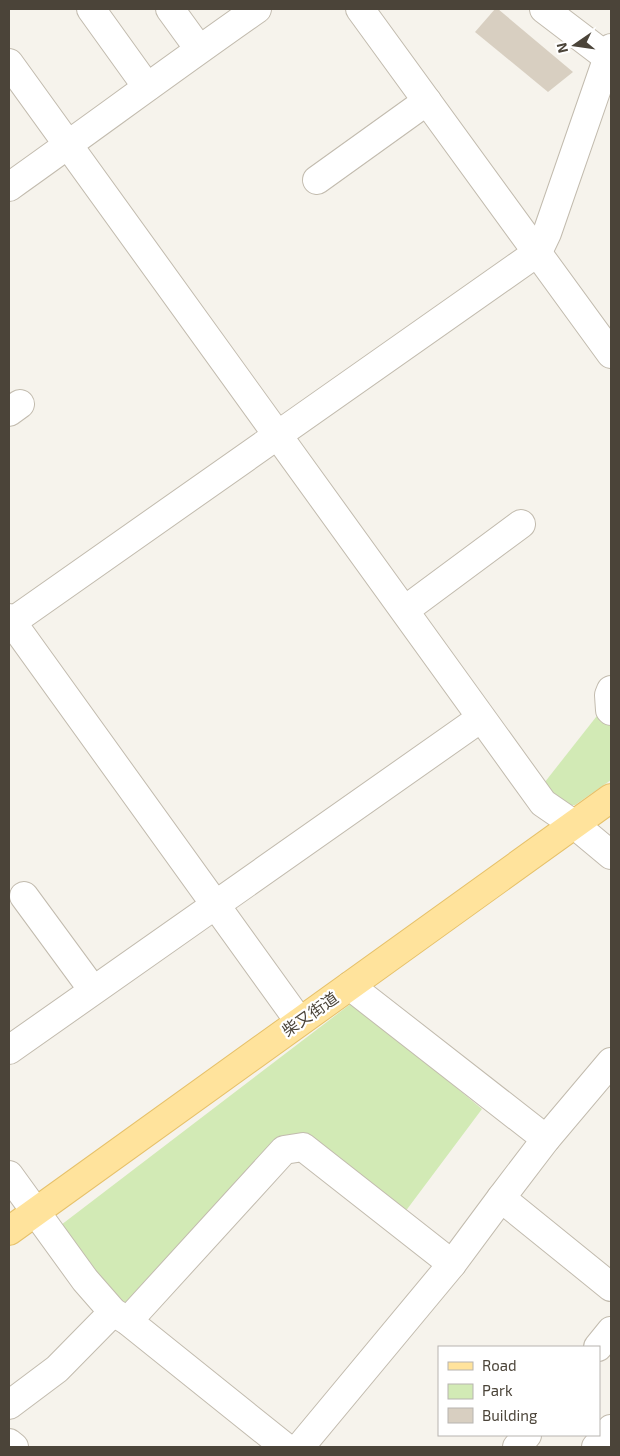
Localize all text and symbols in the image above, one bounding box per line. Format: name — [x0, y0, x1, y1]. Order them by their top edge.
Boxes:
north arrow — [550, 20, 600, 70]
text: N — [552, 41, 571, 55]
street label: 柴又街道 — [278, 987, 341, 1040]
legend — [438, 1346, 600, 1436]
text: Road — [482, 1356, 517, 1374]
text: Park — [482, 1381, 513, 1399]
text: Building — [482, 1406, 538, 1424]

